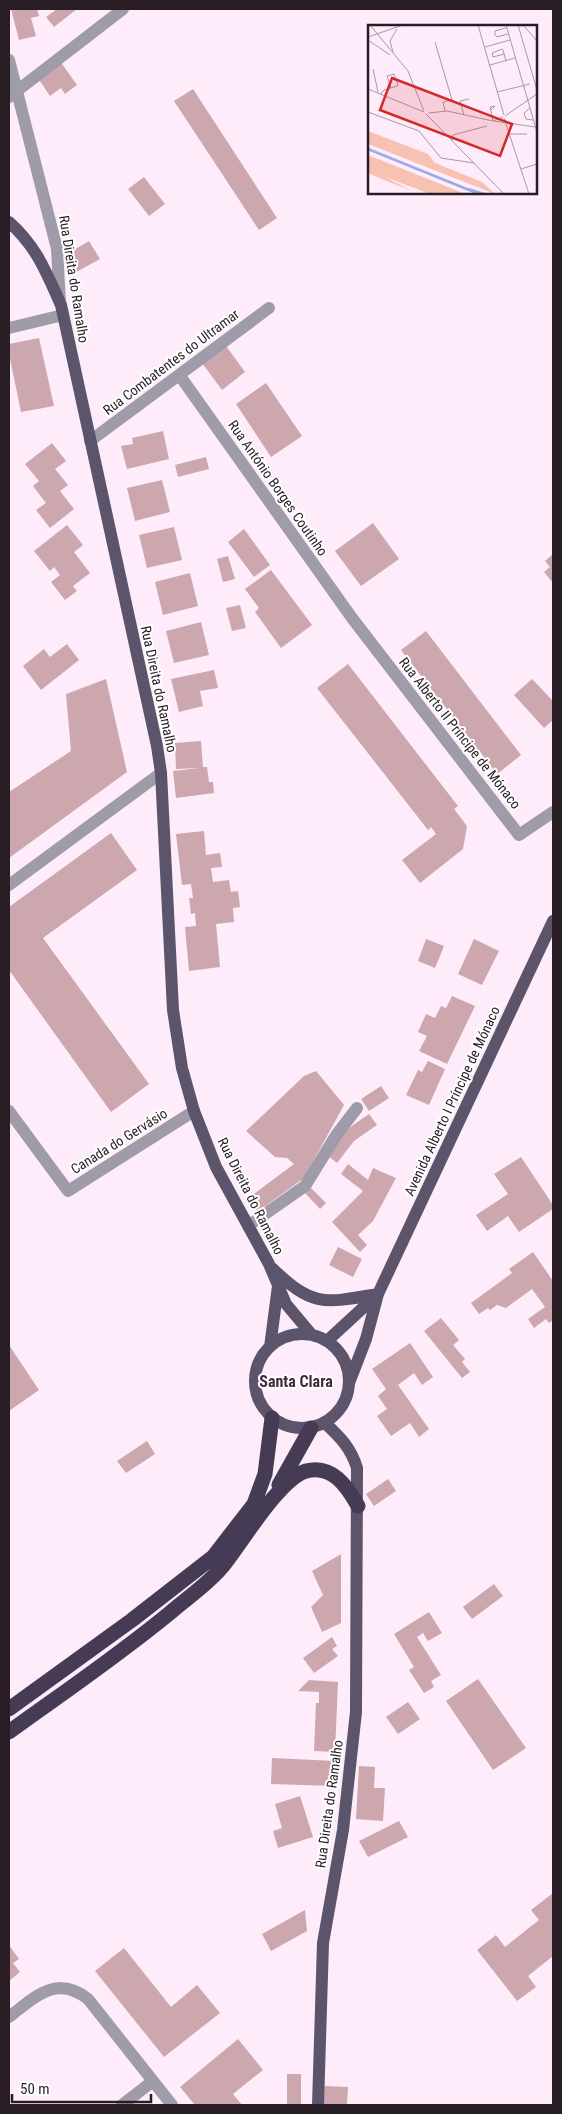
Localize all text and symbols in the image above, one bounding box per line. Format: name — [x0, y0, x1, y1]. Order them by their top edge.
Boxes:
inset map — [368, 25, 537, 194]
street label: Rua Direita do Ramalho — [56, 214, 92, 344]
street label: Rua Combatentes do Ultramar — [100, 306, 242, 418]
street label: Rua António Borges Coutinho — [225, 417, 331, 559]
street label: Rua Direita do Ramalho — [138, 624, 180, 754]
street label: Rua Alberto II Príncipe de Mónaco — [396, 654, 524, 812]
street label: Avenida Alberto I Príncipe de Mónaco — [401, 1004, 503, 1198]
street label: Canada do Gervásio — [68, 1105, 170, 1177]
street label: Rua Direita do Ramalho — [215, 1135, 287, 1257]
district label: Santa Clara — [259, 1372, 333, 1391]
street label: Rua Direita do Ramalho — [312, 1739, 346, 1869]
scale bar — [12, 2072, 151, 2104]
text: 50 m — [20, 2080, 50, 2098]

